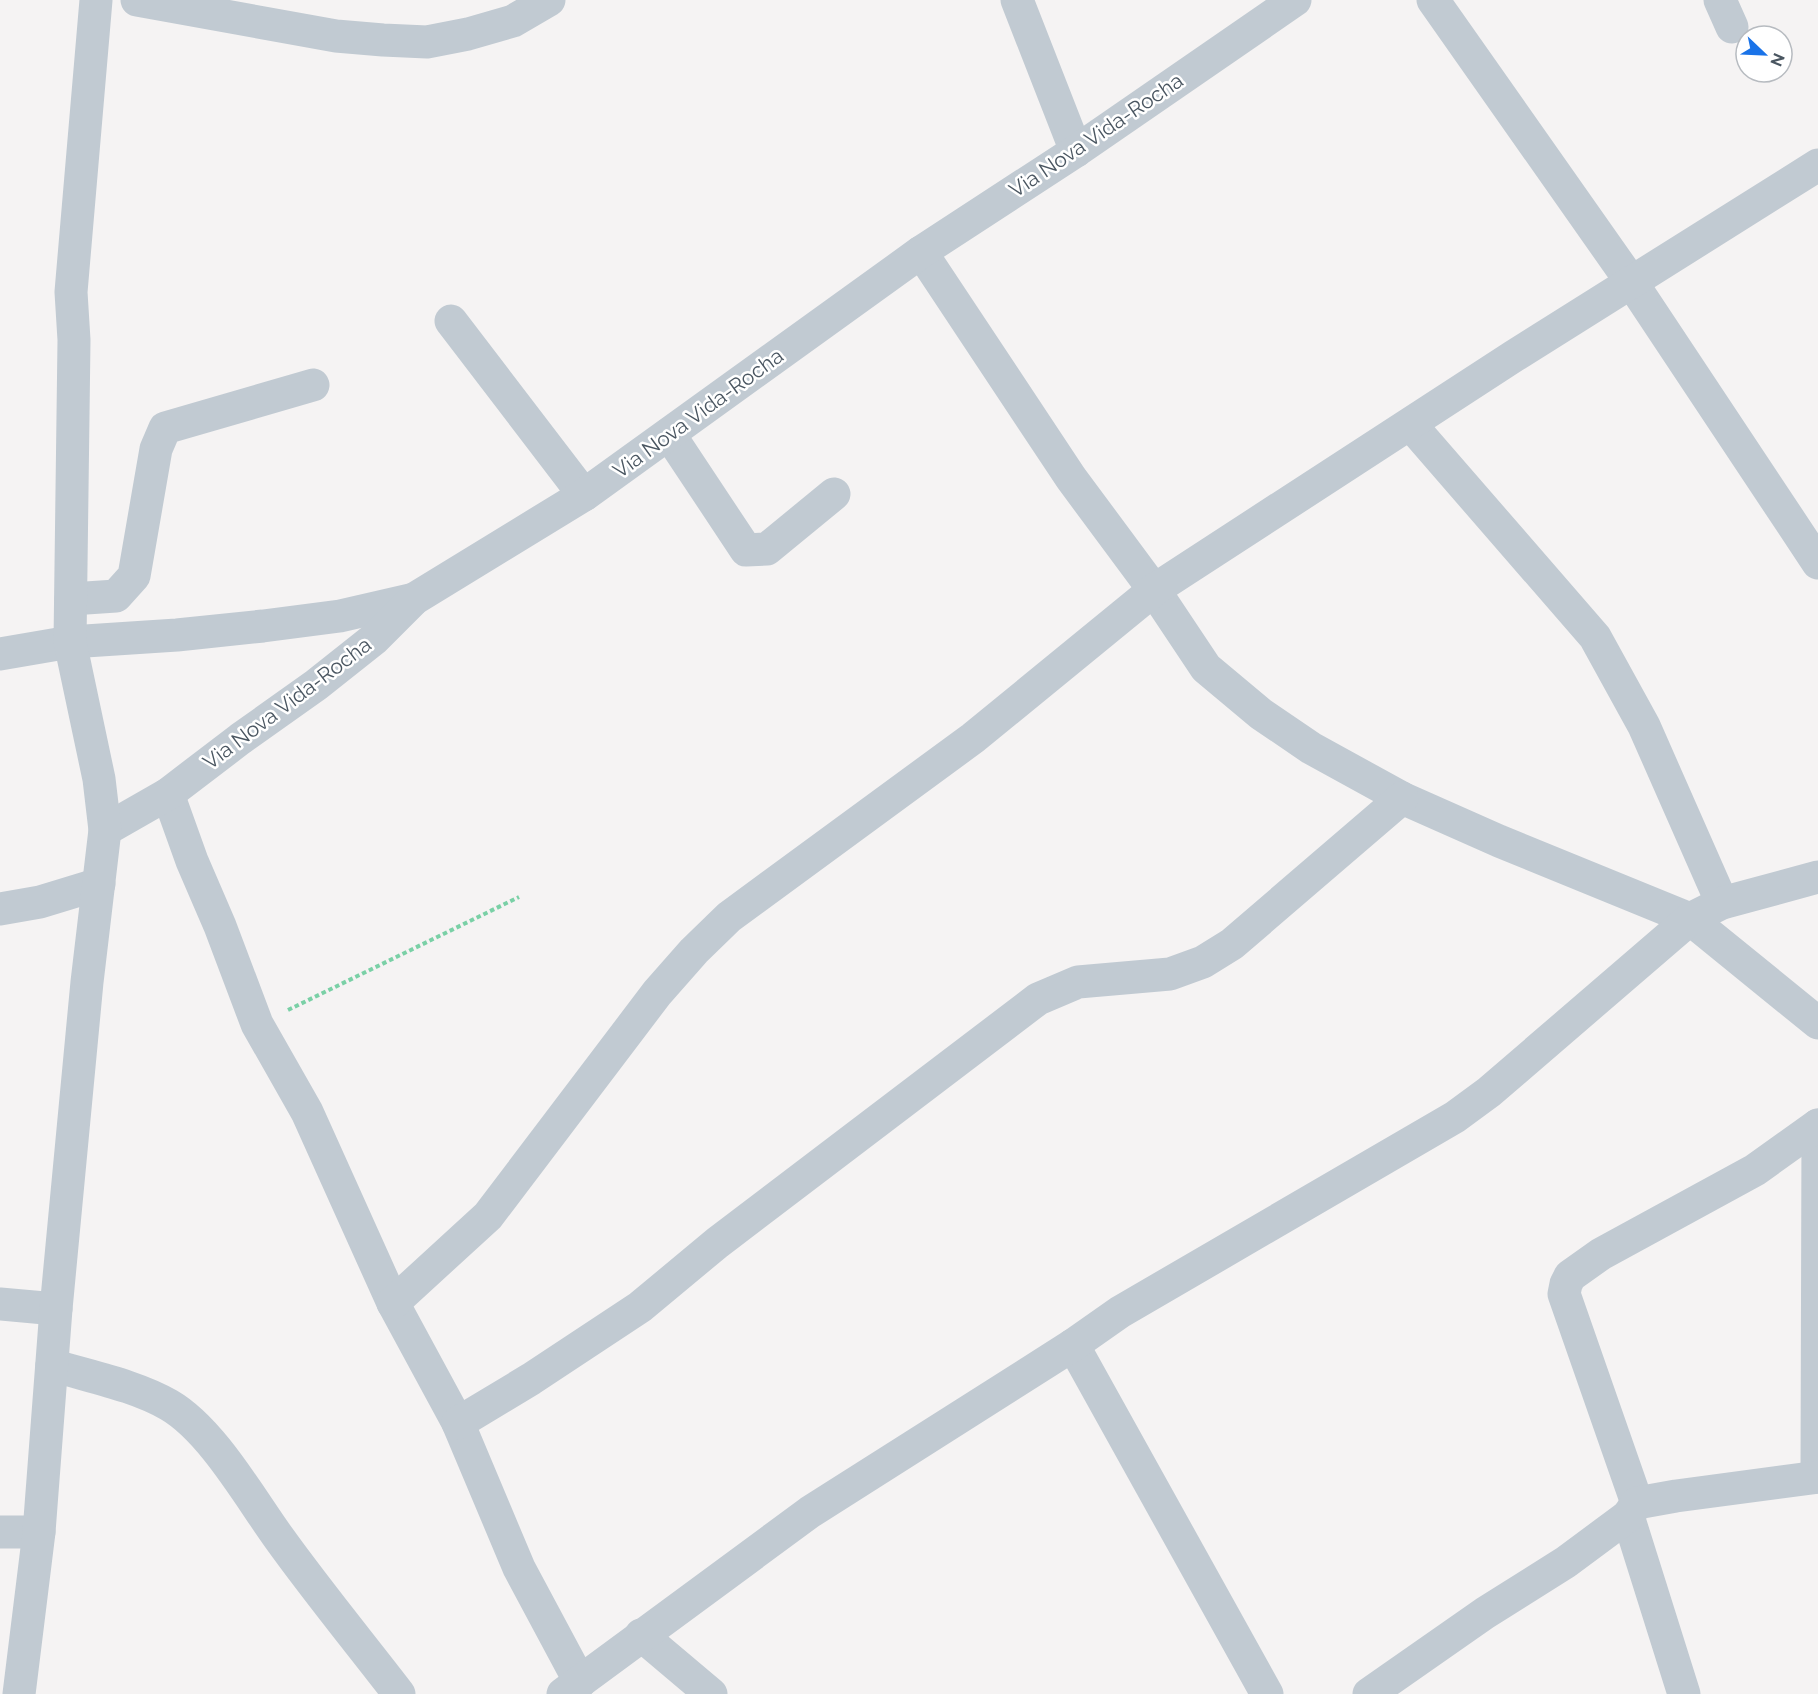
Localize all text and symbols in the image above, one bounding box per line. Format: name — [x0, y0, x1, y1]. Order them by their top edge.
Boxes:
north arrow — [1734, 24, 1794, 84]
text: N — [1766, 50, 1788, 69]
street label: Via Nova Vida-Rocha — [1004, 68, 1188, 202]
street label: Via Nova Vida-Rocha — [608, 343, 788, 483]
street label: Via Nova Vida-Rocha — [198, 632, 376, 774]

